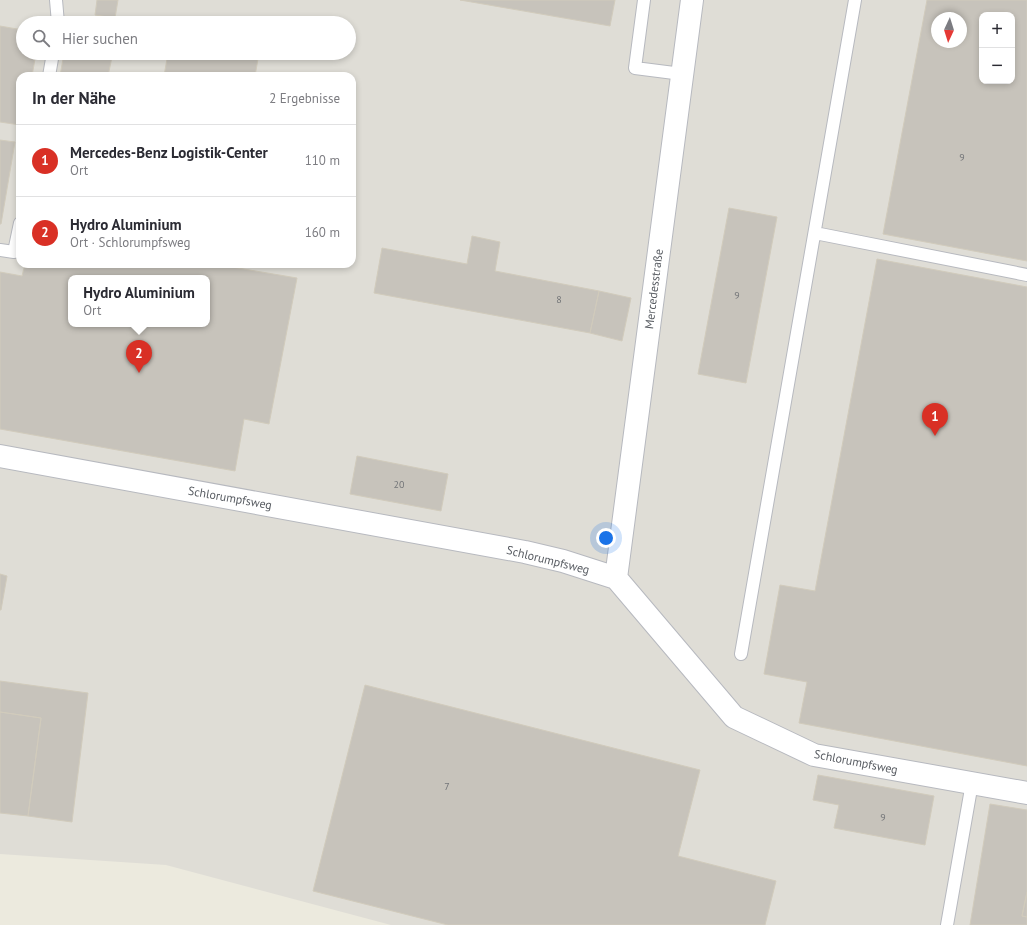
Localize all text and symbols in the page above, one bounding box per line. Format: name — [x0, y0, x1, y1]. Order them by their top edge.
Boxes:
north arrow — [931, 12, 967, 48]
map controls — [979, 12, 1015, 84]
button: + — [979, 12, 1015, 48]
search box — [16, 16, 356, 60]
icon: search — [30, 27, 52, 49]
text: Hier suchen — [62, 29, 138, 48]
button: − — [979, 48, 1015, 84]
text: In der Nähe — [32, 87, 116, 109]
text: 2 Ergebnisse — [269, 90, 340, 107]
text: Mercedes-Benz Logistik-Center — [70, 143, 268, 162]
house number: 9 — [959, 151, 965, 164]
text: 1 — [41, 152, 49, 169]
text: 110 m — [305, 152, 340, 169]
text: Ort — [70, 162, 88, 179]
text: Hydro Aluminium — [70, 215, 182, 234]
text: 2 — [41, 224, 49, 241]
text: 160 m — [305, 224, 340, 241]
text: Ort · Schlorumpfsweg — [70, 234, 191, 251]
street label: Mercedesstraße — [641, 248, 666, 330]
popup — [68, 275, 210, 327]
text: Hydro Aluminium — [83, 283, 195, 302]
house number: 9 — [734, 289, 740, 302]
house number: 8 — [556, 293, 562, 306]
text: Ort — [83, 302, 101, 319]
pin: 2 — [126, 340, 152, 373]
pin: 1 — [922, 403, 948, 436]
house number: 20 — [394, 478, 405, 491]
street label: Schlorumpfsweg — [187, 483, 273, 512]
your location — [596, 528, 616, 548]
street label: Schlorumpfsweg — [505, 542, 591, 577]
street label: Schlorumpfsweg — [813, 746, 899, 777]
house number: 7 — [444, 780, 450, 793]
house number: 9 — [880, 811, 886, 824]

